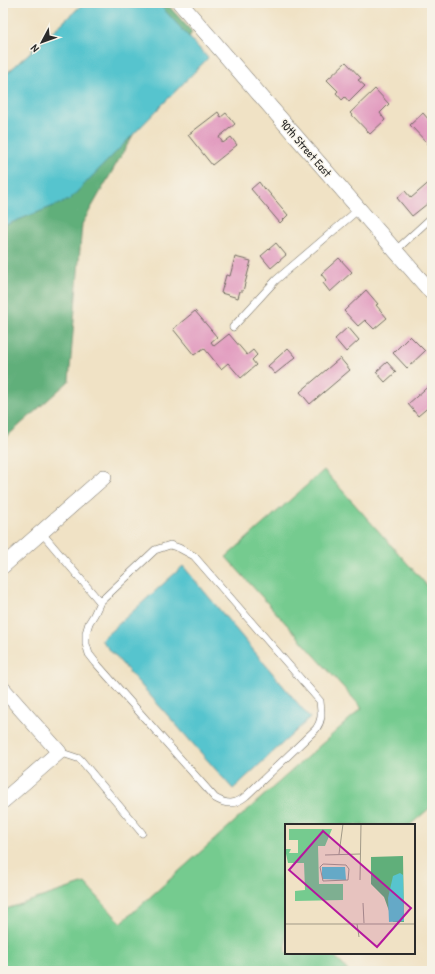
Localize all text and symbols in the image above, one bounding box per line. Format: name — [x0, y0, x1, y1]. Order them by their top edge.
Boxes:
north arrow — [22, 22, 62, 62]
text: N — [27, 42, 42, 55]
street label: 90th Street East — [276, 116, 336, 181]
inset map — [285, 824, 415, 954]

